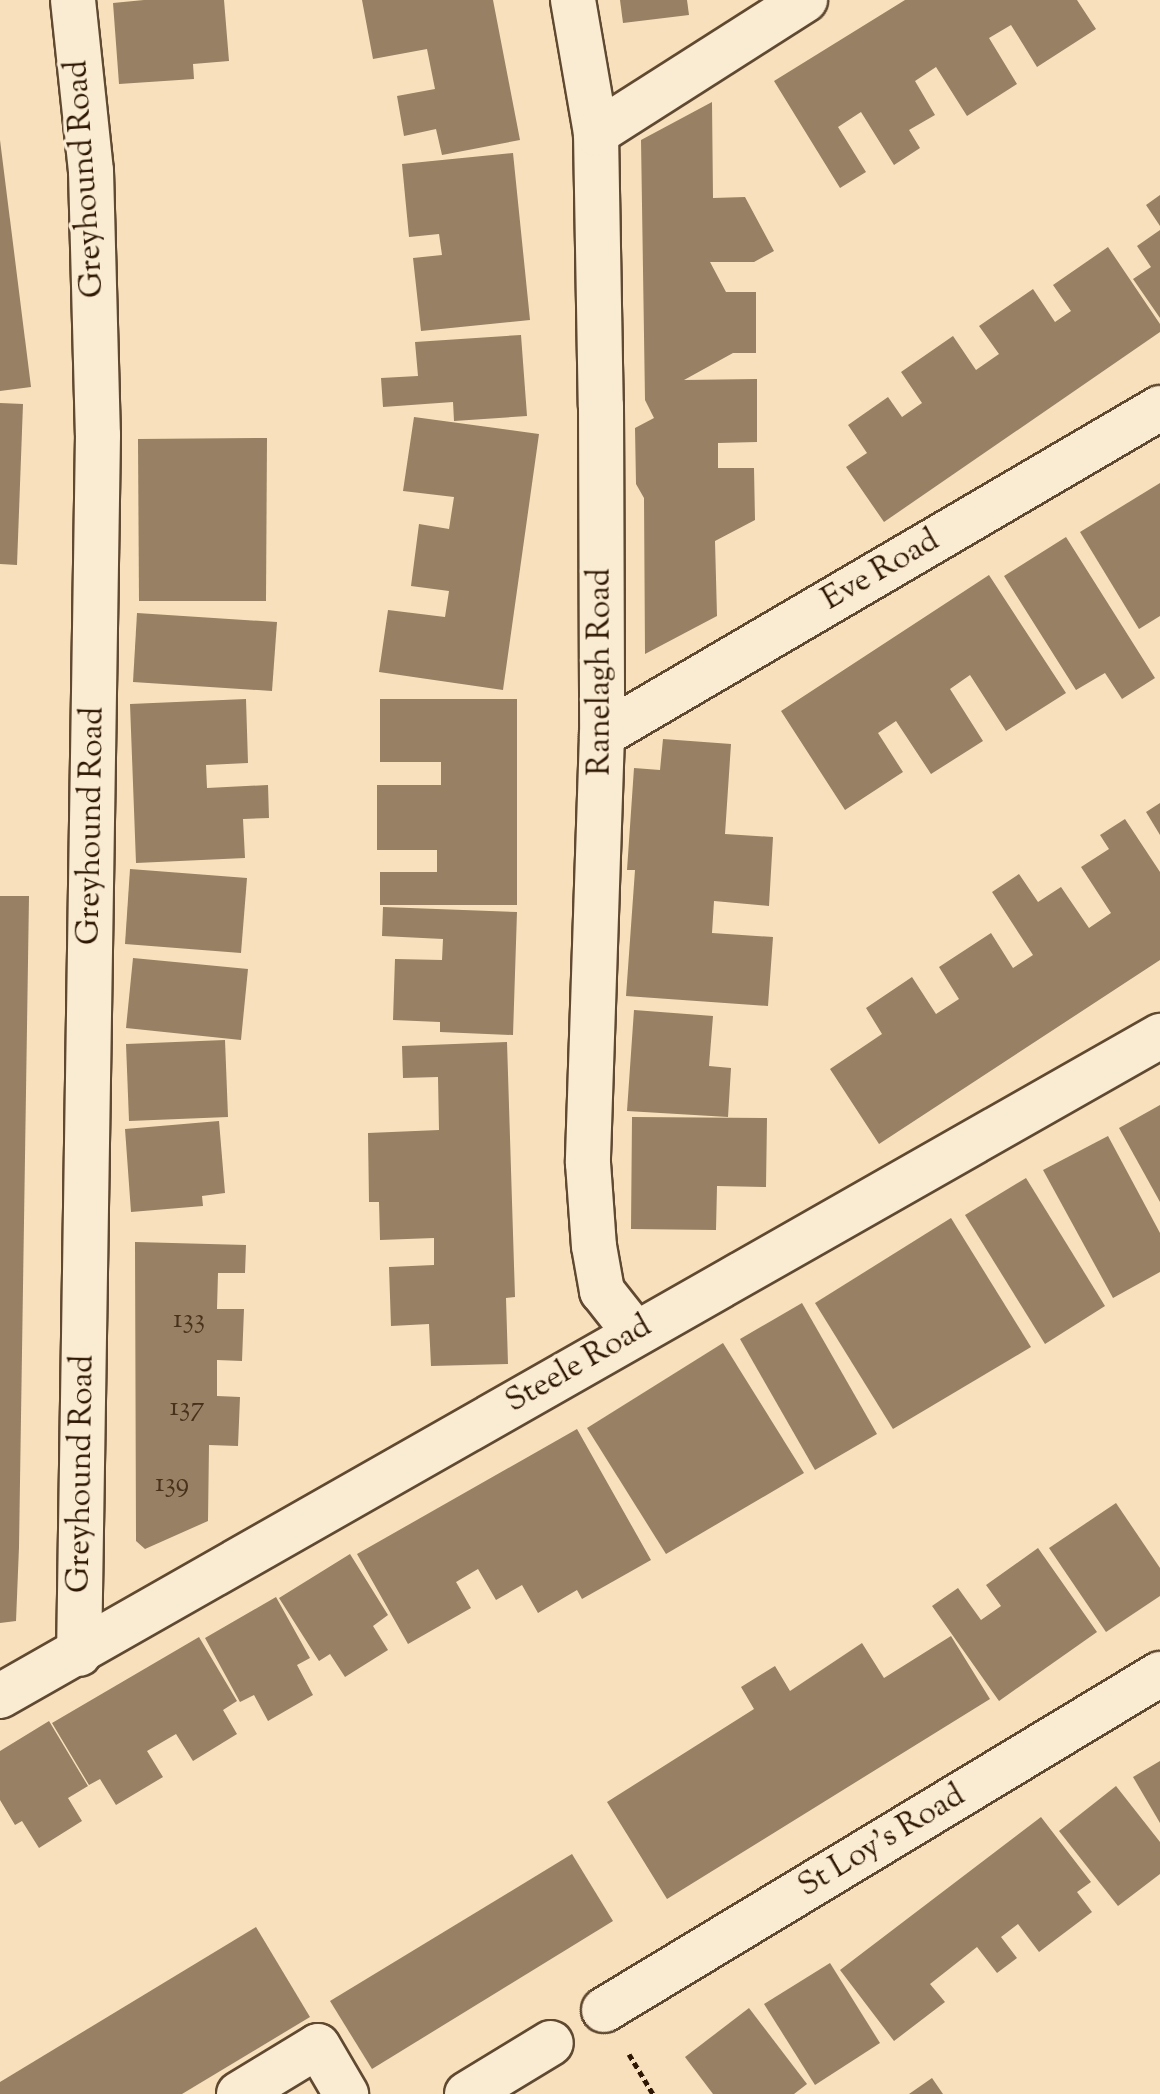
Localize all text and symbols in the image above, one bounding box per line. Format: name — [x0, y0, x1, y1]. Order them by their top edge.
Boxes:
street label: Greyhound Road — [59, 59, 113, 299]
street label: Eve Road — [816, 522, 946, 620]
street label: Ranelagh Road — [582, 568, 620, 776]
street label: Greyhound Road — [71, 707, 113, 945]
house number: 133 — [173, 1303, 205, 1337]
street label: Steele Road — [499, 1308, 659, 1422]
street label: Greyhound Road — [61, 1355, 103, 1593]
house number: 137 — [170, 1391, 204, 1425]
house number: 139 — [155, 1467, 189, 1501]
street label: St Loy's Road — [792, 1777, 972, 1907]

